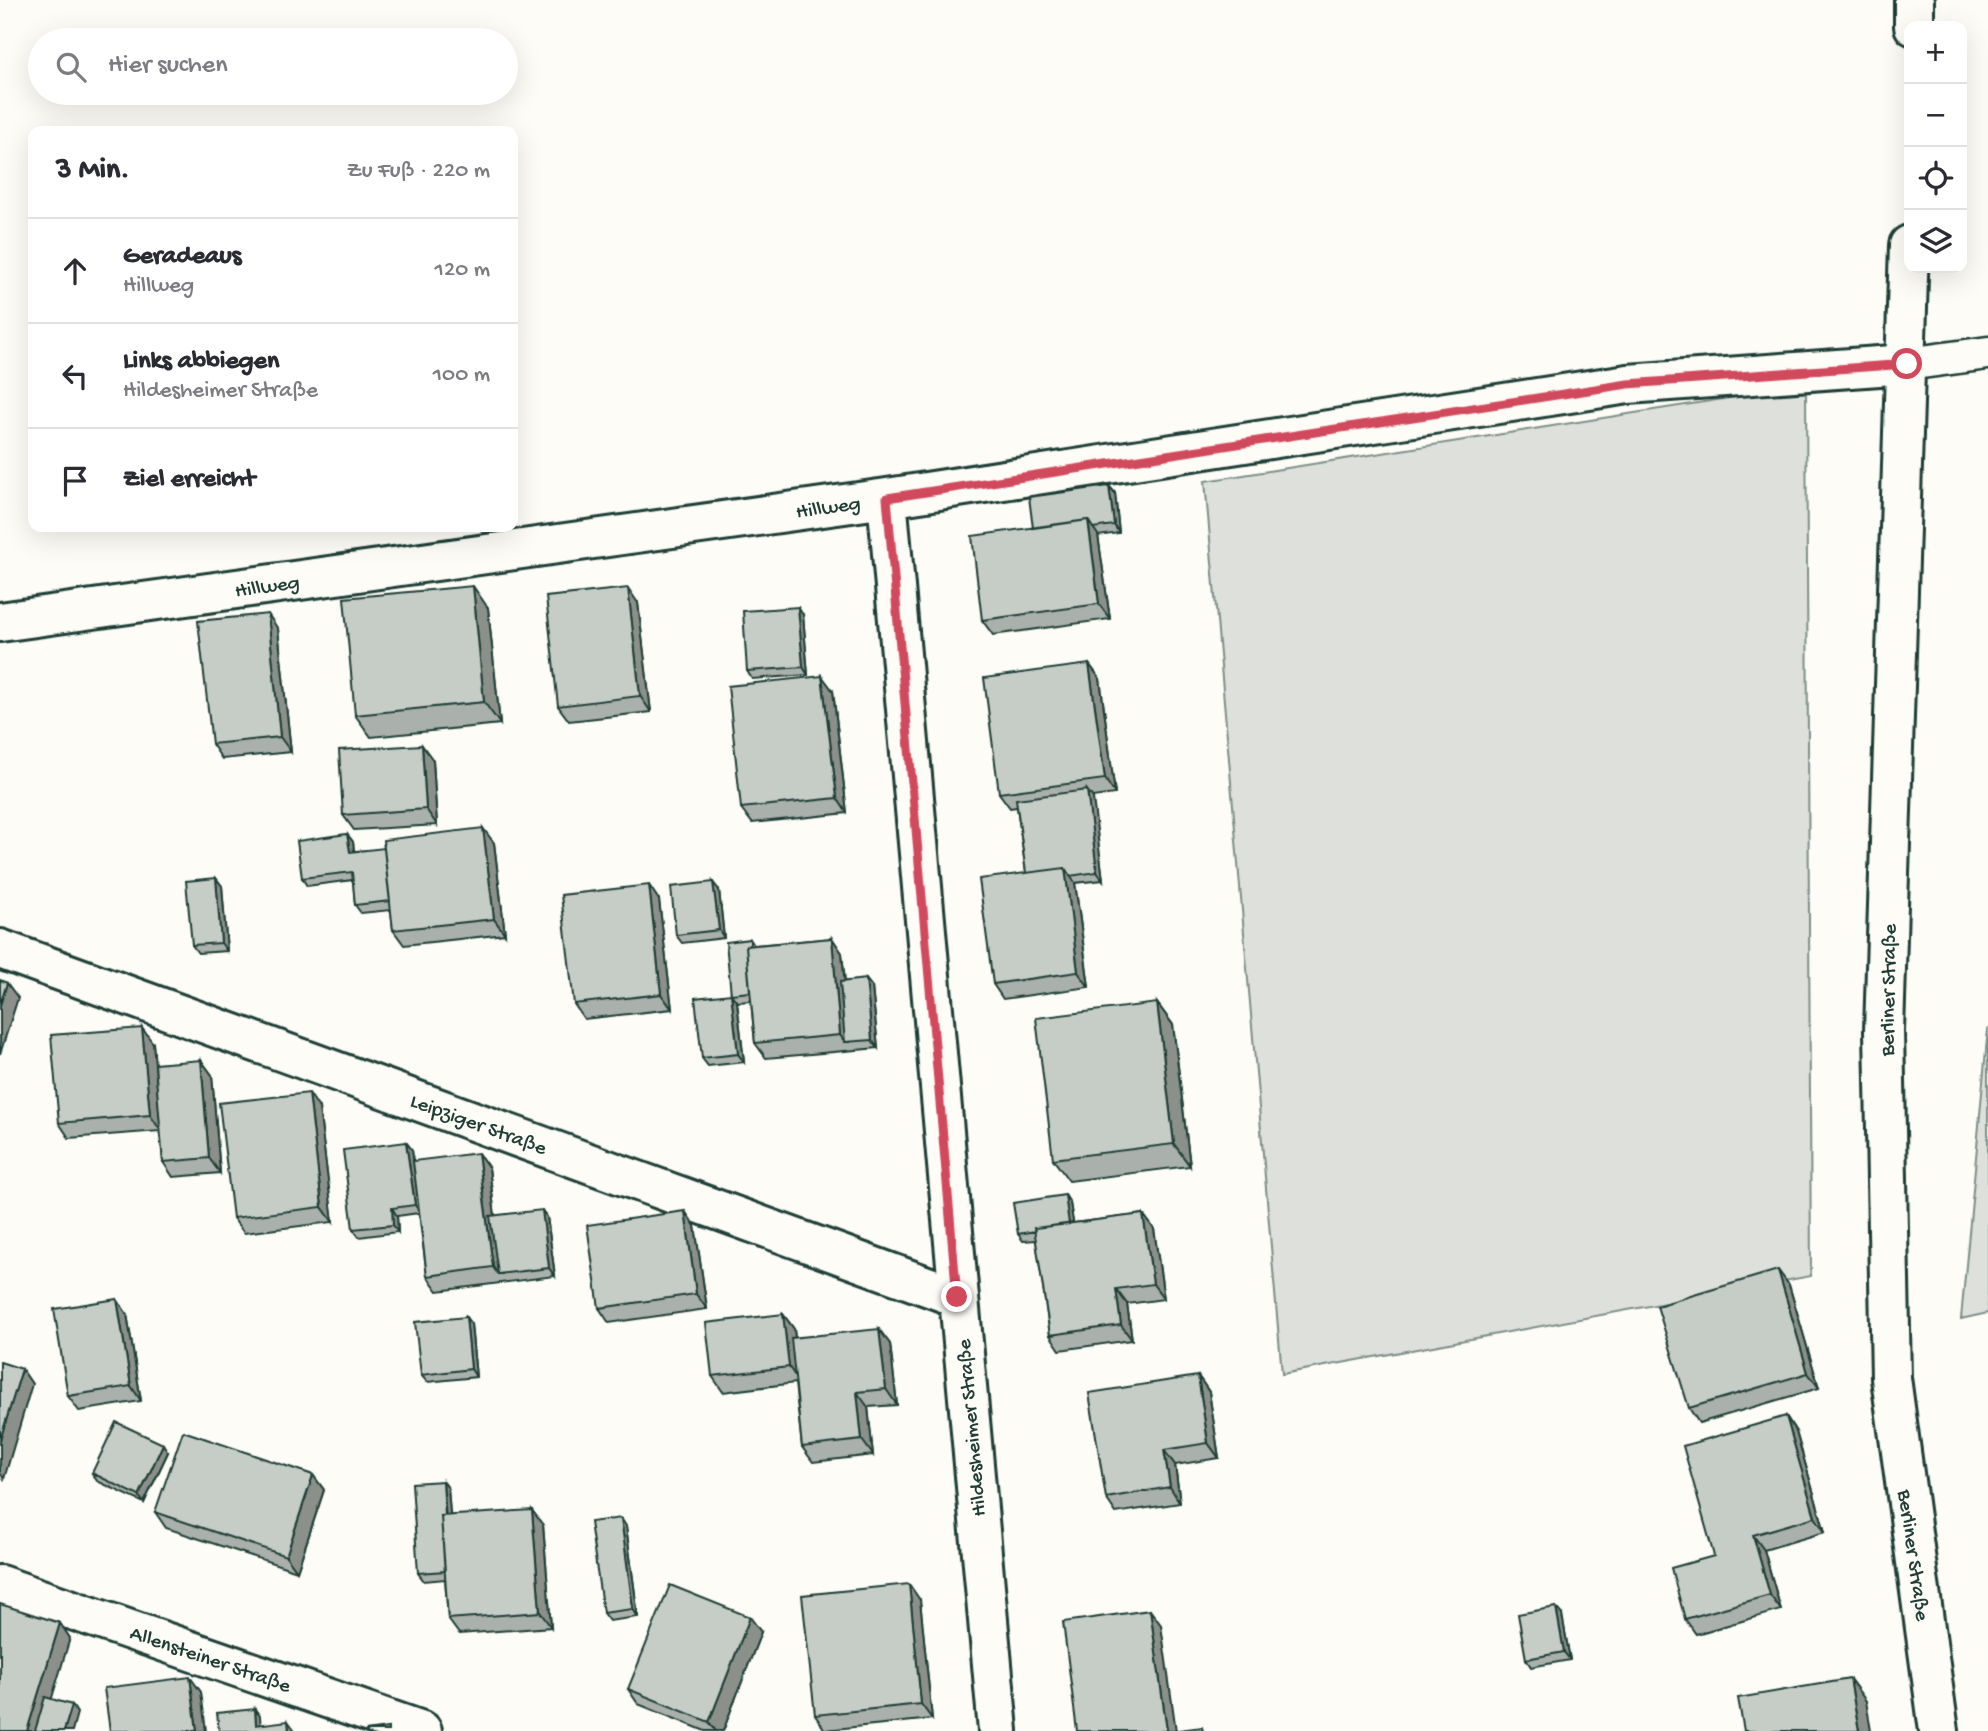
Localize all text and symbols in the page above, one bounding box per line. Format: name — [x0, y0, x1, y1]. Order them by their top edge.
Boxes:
map controls — [1904, 21, 1967, 273]
button: + — [1904, 21, 1967, 84]
search box — [28, 28, 518, 105]
icon: search — [52, 48, 90, 86]
text: Hier suchen — [108, 51, 228, 82]
button: − — [1904, 84, 1967, 147]
button: locate — [1904, 147, 1967, 210]
text: 3 Min. — [56, 154, 130, 189]
text: Zu Fuß · 220 m — [347, 158, 490, 185]
button: layers — [1904, 210, 1967, 273]
text: Geradeaus — [123, 242, 241, 273]
icon: ahead — [56, 252, 94, 290]
text: 120 m — [435, 257, 490, 284]
text: Hillweg — [123, 273, 194, 300]
text: Links abbiegen — [123, 347, 279, 378]
route start — [1891, 348, 1922, 379]
icon: left — [56, 357, 94, 395]
text: 100 m — [433, 362, 490, 389]
text: Hildesheimer Straße — [123, 378, 318, 405]
icon: arrive — [56, 462, 94, 500]
text: Ziel erreicht — [123, 465, 255, 496]
street label: Hillweg — [795, 493, 862, 526]
street label: Hillweg — [234, 572, 301, 605]
street label: Berliner Straße — [1877, 922, 1904, 1057]
street label: Leipziger Straße — [406, 1090, 551, 1163]
route end — [941, 1281, 972, 1312]
street label: Hildesheimer Straße — [953, 1337, 994, 1517]
street label: Berliner Straße — [1890, 1487, 1933, 1624]
street label: Allensteiner Straße — [126, 1622, 295, 1701]

